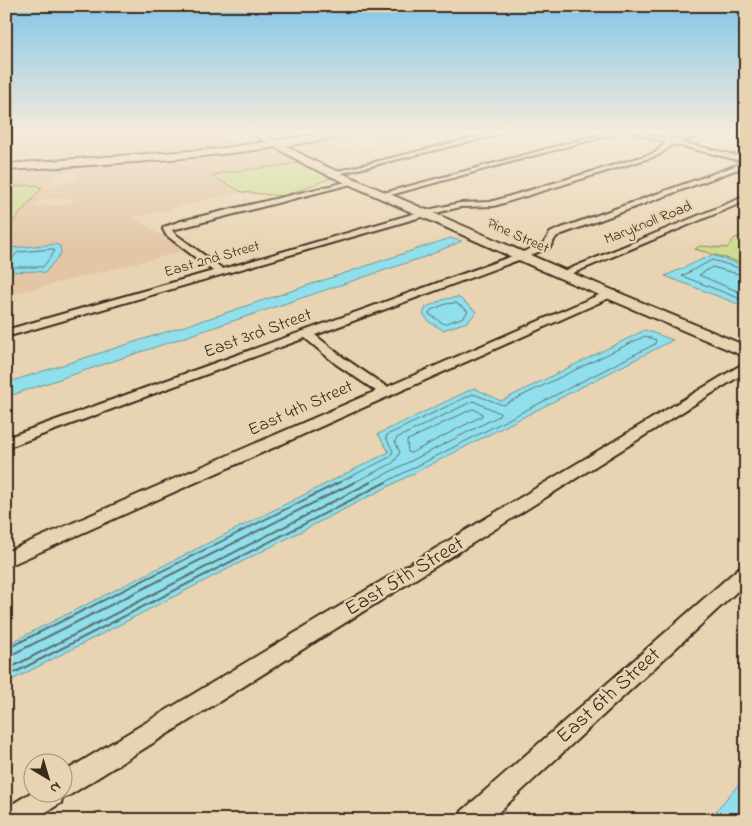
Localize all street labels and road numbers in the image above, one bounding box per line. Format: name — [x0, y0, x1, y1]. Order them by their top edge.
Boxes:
street label: Maryknoll Road — [601, 195, 696, 252]
street label: Pine Street — [483, 212, 553, 260]
street label: East 2nd Street — [162, 235, 262, 283]
street label: East 3rd Street — [200, 302, 316, 366]
street label: East 4th Street — [244, 374, 358, 444]
street label: East 5th Street — [340, 530, 470, 624]
street label: East 6th Street — [550, 641, 668, 751]

